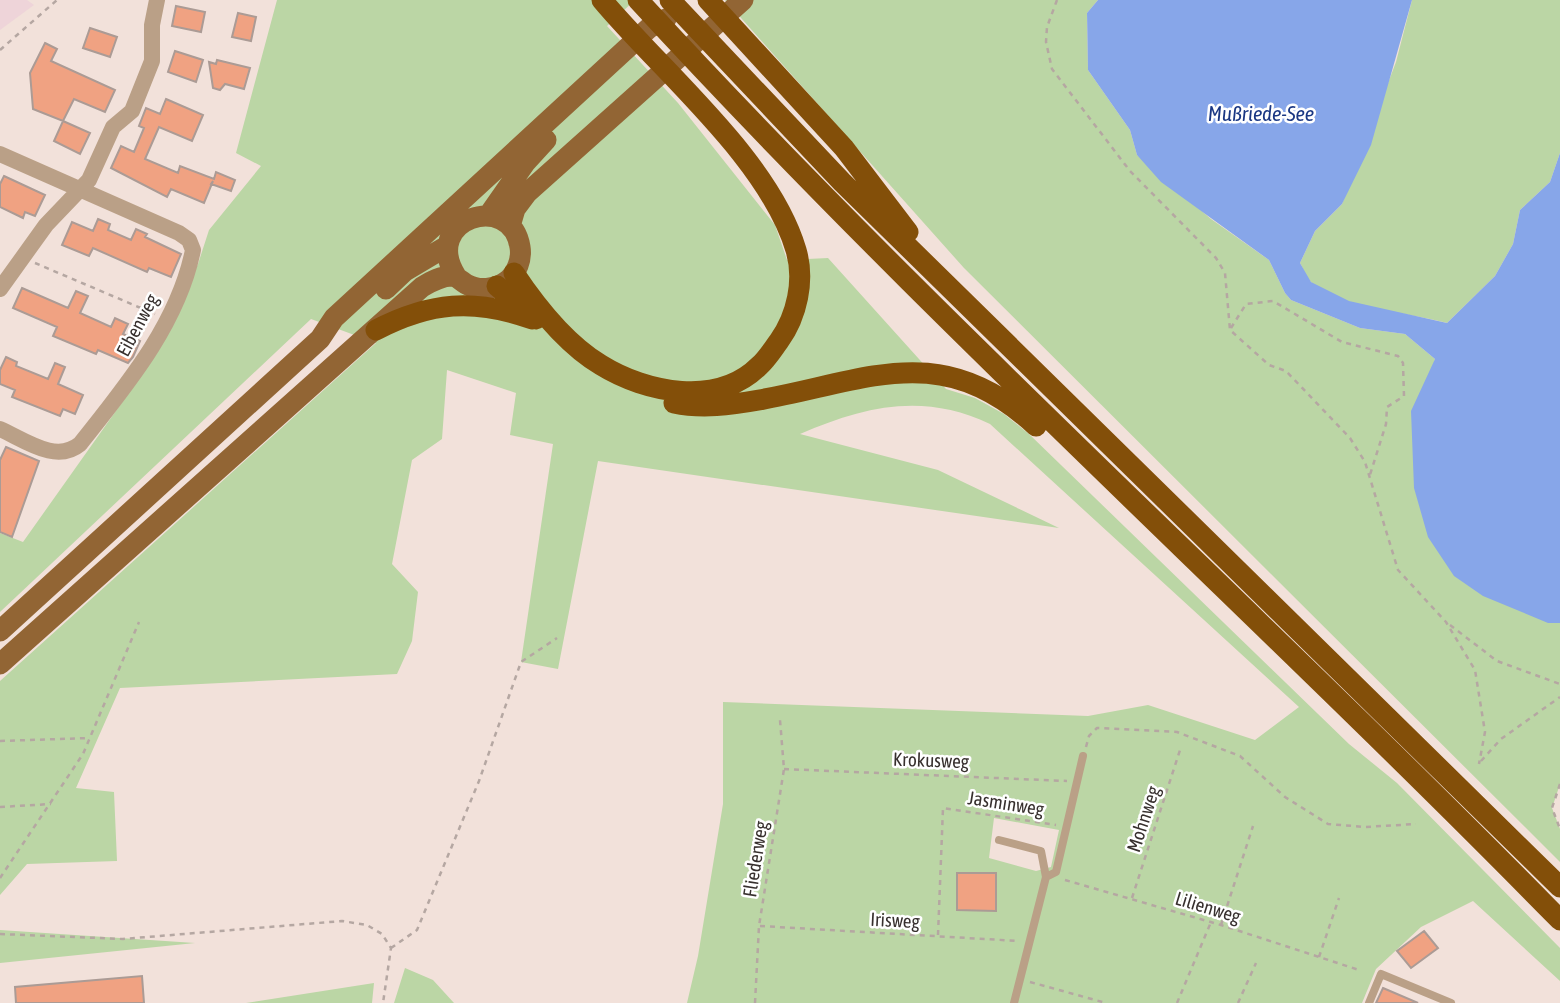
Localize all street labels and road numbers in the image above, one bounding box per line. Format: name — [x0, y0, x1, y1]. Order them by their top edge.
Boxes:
street label: Eibenweg — [111, 289, 163, 360]
street label: Krokusweg — [893, 748, 970, 772]
street label: Mohnweg — [1122, 782, 1164, 855]
street label: Jasminweg — [966, 786, 1046, 820]
street label: Fliederweg — [738, 819, 772, 899]
street label: Lilienweg — [1173, 887, 1244, 928]
street label: Irisweg — [870, 908, 921, 932]

